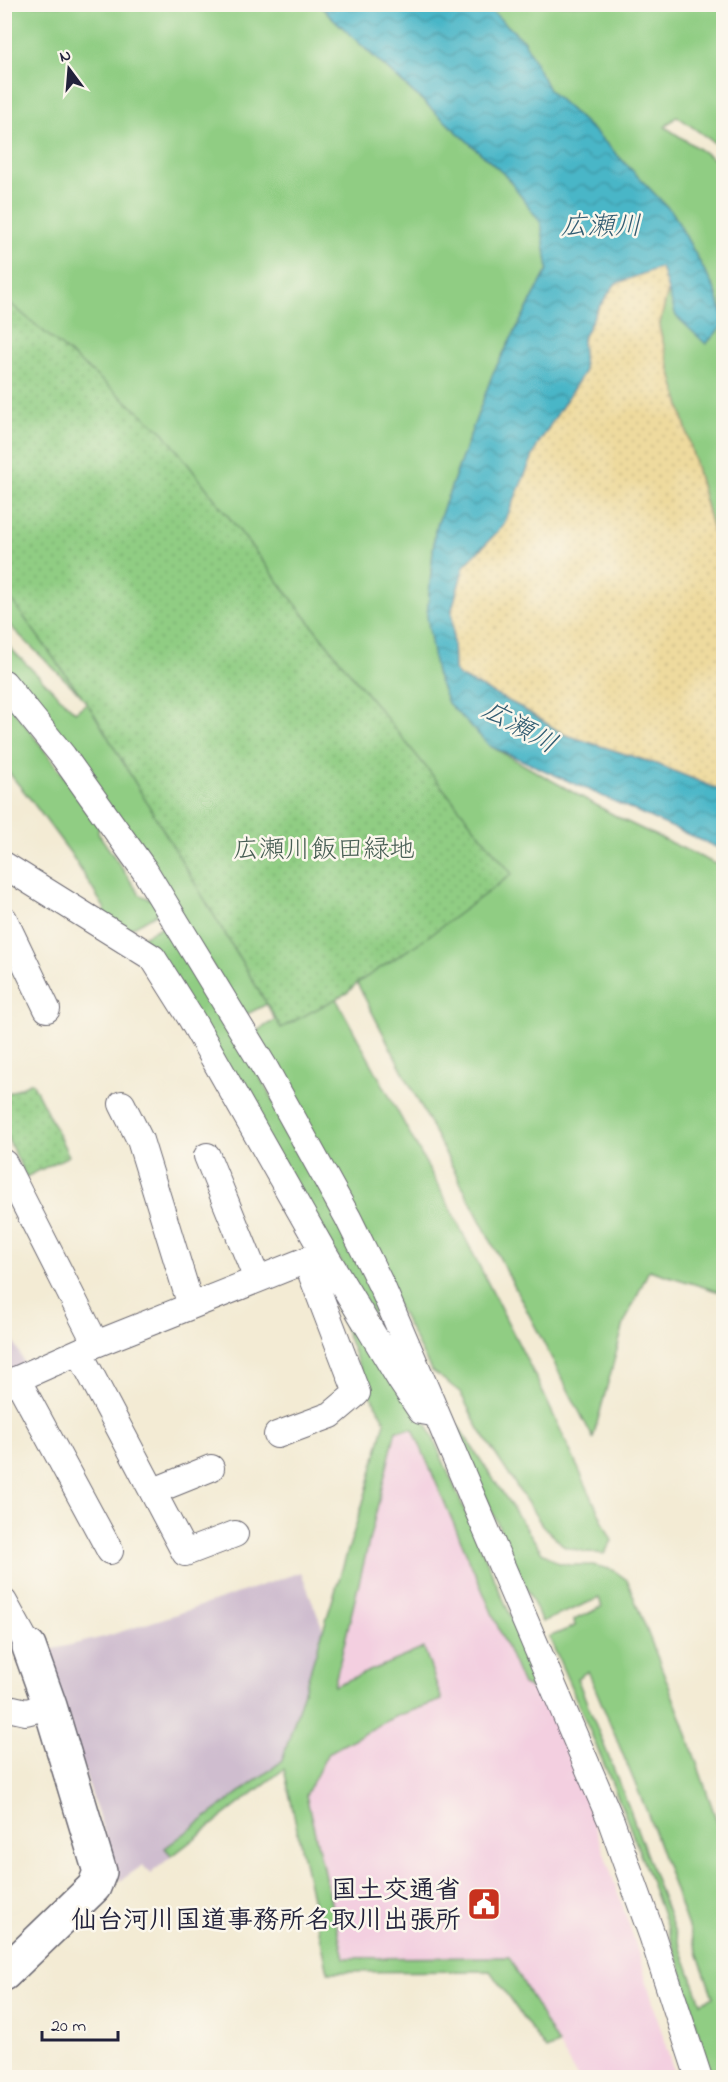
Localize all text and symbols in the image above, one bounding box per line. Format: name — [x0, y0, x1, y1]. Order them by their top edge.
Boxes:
north arrow — [39, 39, 99, 99]
text: N — [57, 43, 74, 70]
water label: 広瀬川 — [561, 208, 642, 247]
water label: 広瀬川 — [474, 691, 564, 765]
park label: 広瀬川飯田緑地 — [233, 832, 415, 870]
place label: 国土交通省 仙台河川国道事務所名取川出張所 — [71, 1873, 461, 1941]
public building icon: 国土交通省 仙台河川国道事務所名取川出張所 — [466, 1886, 502, 1922]
scale bar — [42, 2004, 118, 2042]
text: 20 m — [51, 2014, 86, 2040]

